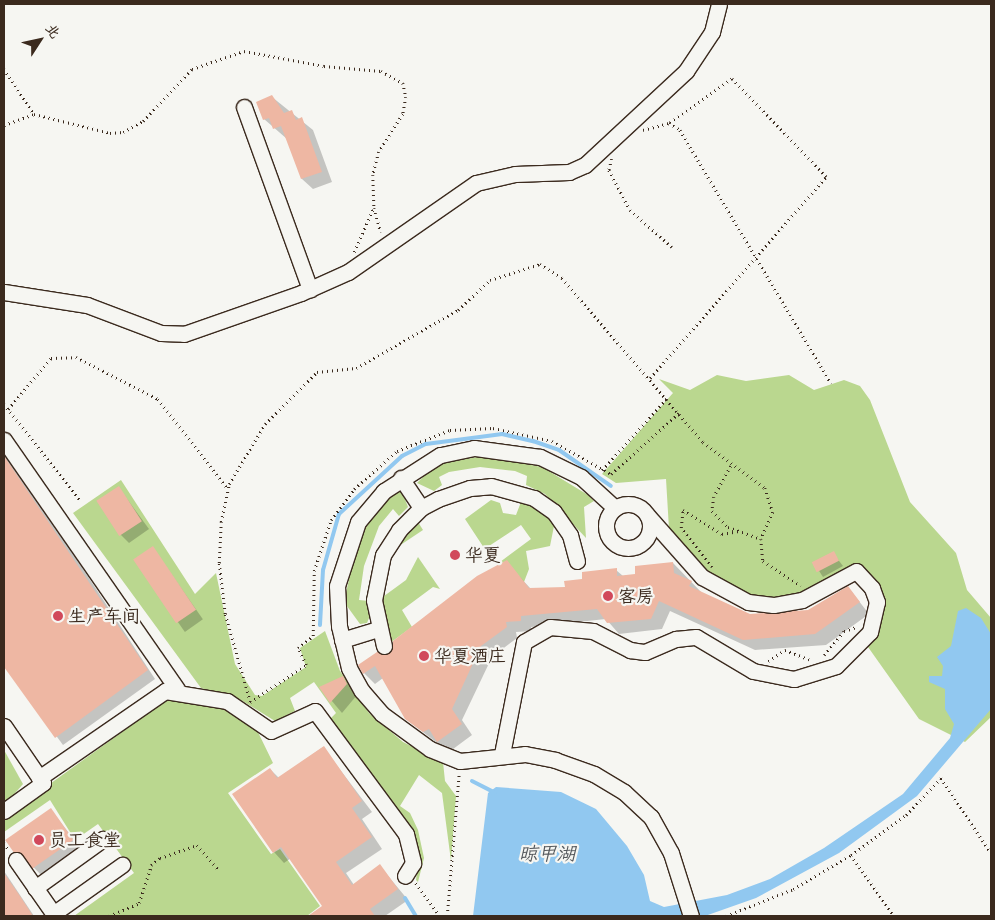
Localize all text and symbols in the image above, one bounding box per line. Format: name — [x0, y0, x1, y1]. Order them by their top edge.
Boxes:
north arrow — [15, 15, 65, 65]
text: 北 — [38, 18, 67, 44]
place label: 华夏 — [465, 544, 501, 566]
marker: 华夏 — [449, 549, 461, 561]
place label: 客房 — [618, 585, 654, 607]
marker: 客房 — [602, 590, 614, 602]
place label: 生产车间 — [68, 605, 140, 627]
marker: 生产车间 — [52, 610, 64, 622]
place label: 华夏酒庄 — [434, 645, 506, 667]
marker: 华夏酒庄 — [418, 650, 430, 662]
place label: 员工食堂 — [49, 829, 121, 851]
marker: 员工食堂 — [33, 834, 45, 846]
water label: 晾甲湖 — [519, 843, 575, 865]

